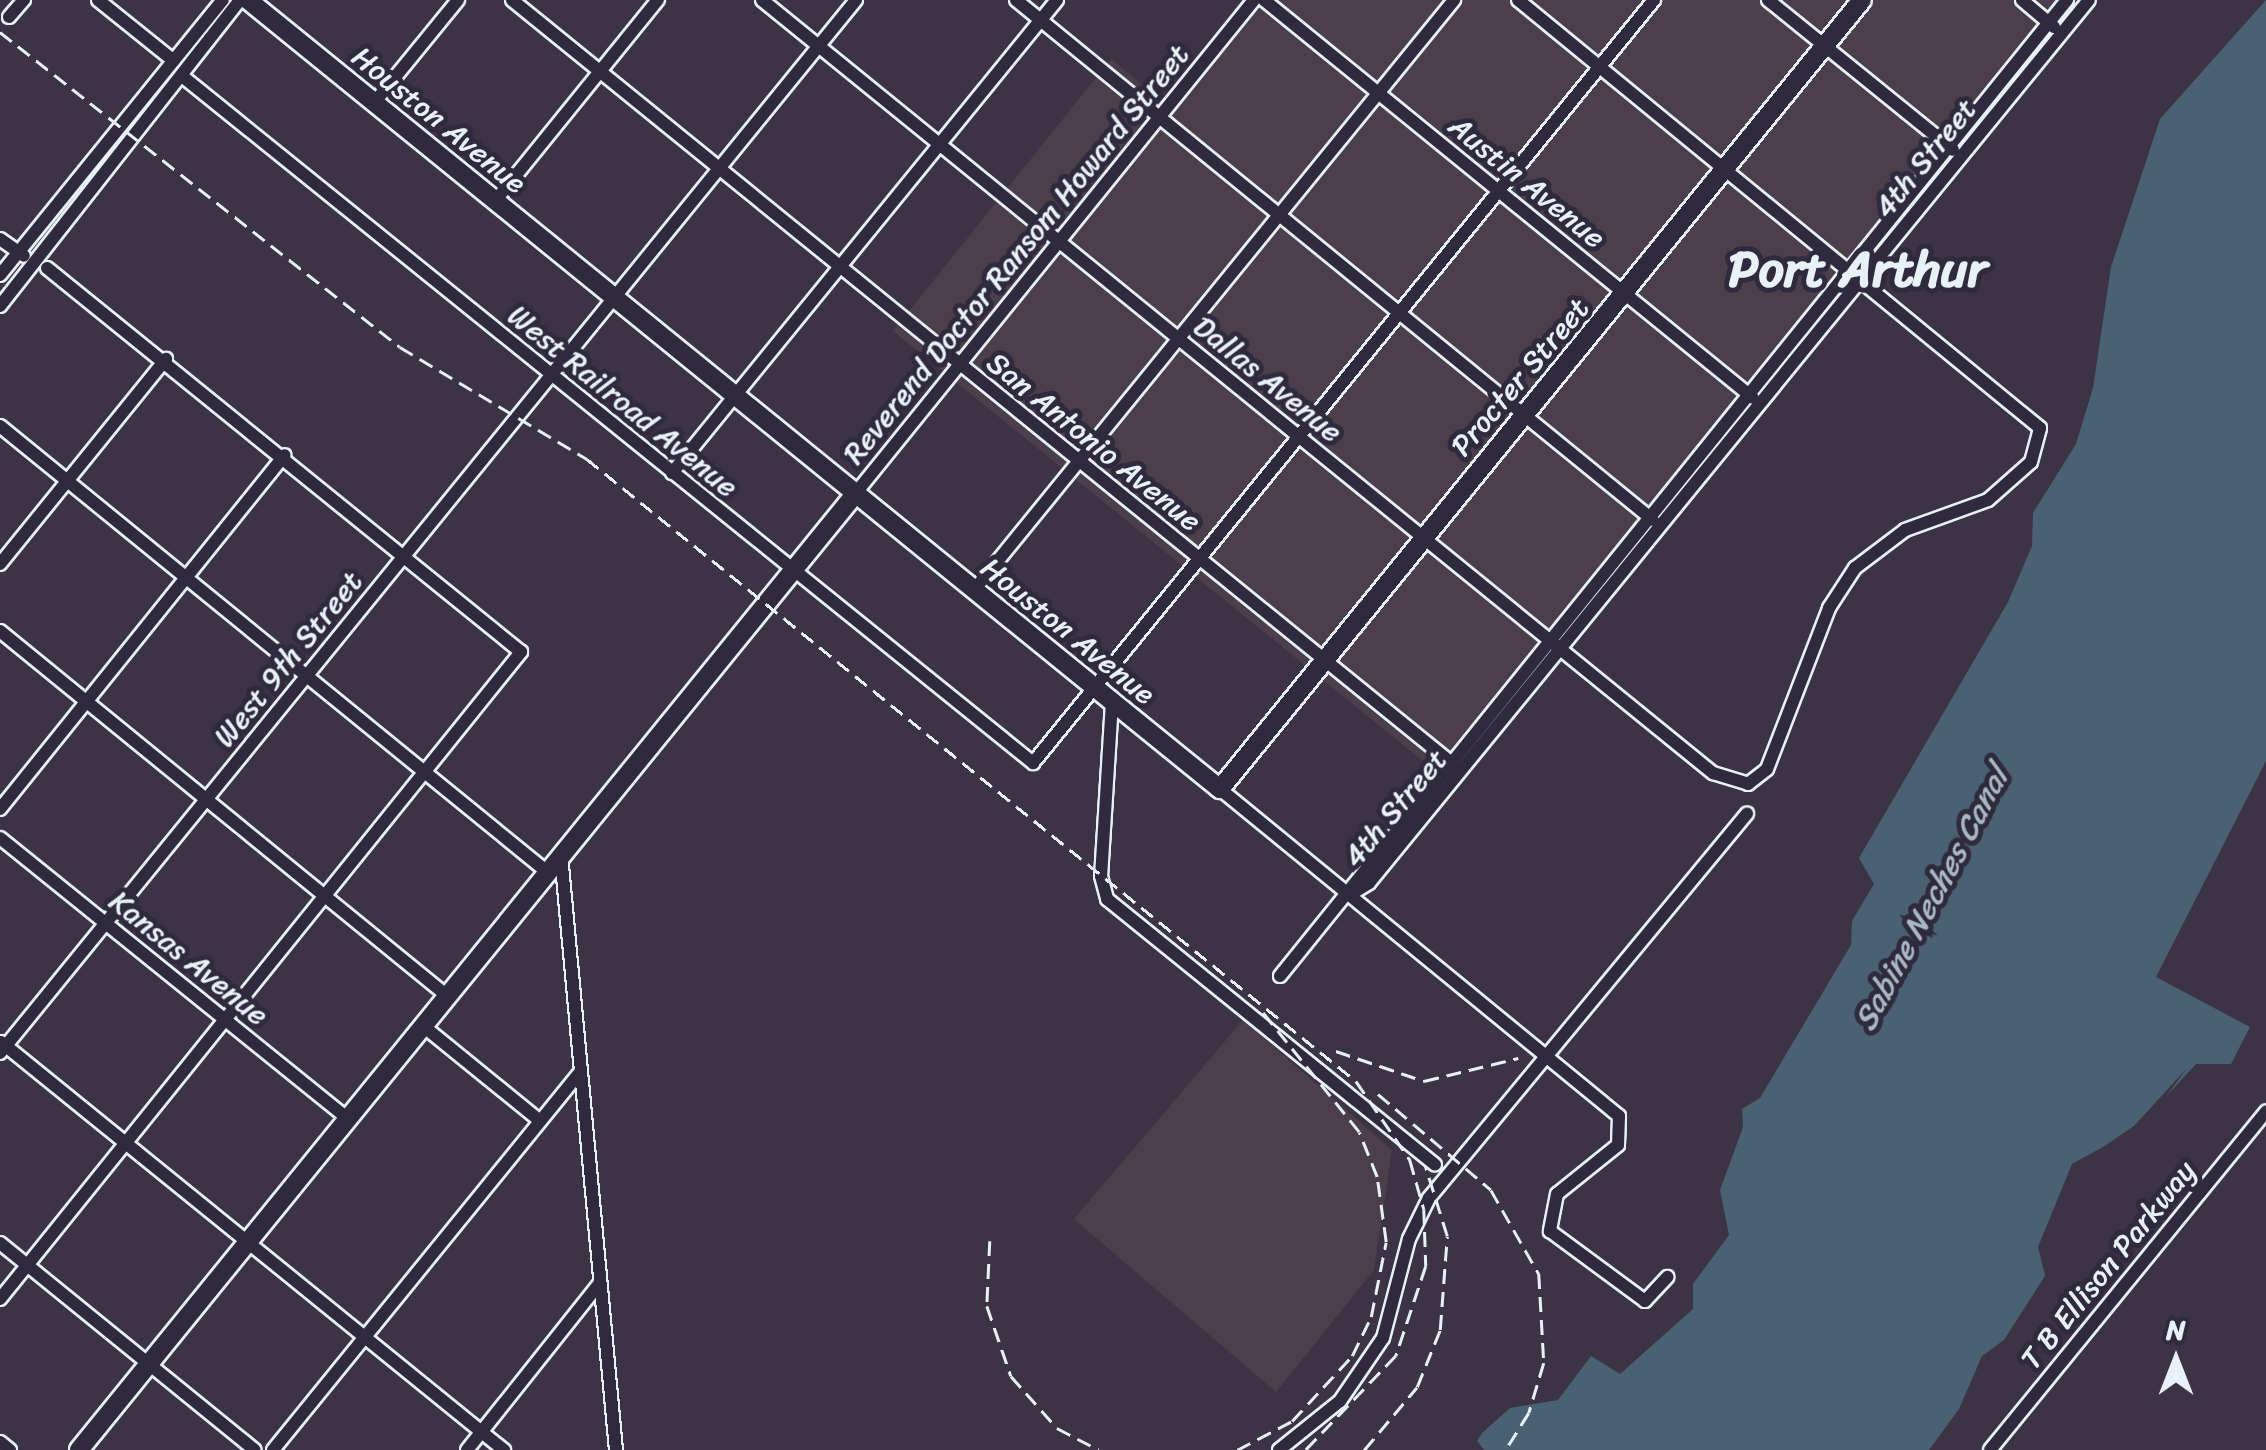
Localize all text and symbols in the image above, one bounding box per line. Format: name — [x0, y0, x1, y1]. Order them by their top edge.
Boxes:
street label: Reverend Doctor Ransom Howard Street — [835, 36, 1197, 472]
street label: Houston Avenue — [344, 39, 534, 201]
street label: 4th Street — [1866, 91, 1984, 225]
street label: Austin Avenue — [1442, 108, 1612, 256]
district label: Port Arthur — [1728, 240, 1988, 300]
street label: Procter Street — [1443, 291, 1597, 463]
street label: West Railroad Avenue — [501, 297, 745, 505]
street label: Dallas Avenue — [1186, 308, 1350, 450]
street label: San Antonio Avenue — [980, 345, 1208, 539]
street label: Houston Avenue — [973, 550, 1163, 712]
street label: West 9th Street — [206, 564, 370, 754]
street label: 4th Street — [1335, 742, 1455, 874]
water label: Sabine Neches Canal — [1847, 761, 2017, 1037]
street label: Kansas Avenue — [102, 883, 276, 1033]
street label: T B Ellison Parkway — [2013, 1154, 2203, 1376]
text: N — [2166, 1305, 2186, 1354]
north arrow — [2126, 1310, 2226, 1410]

